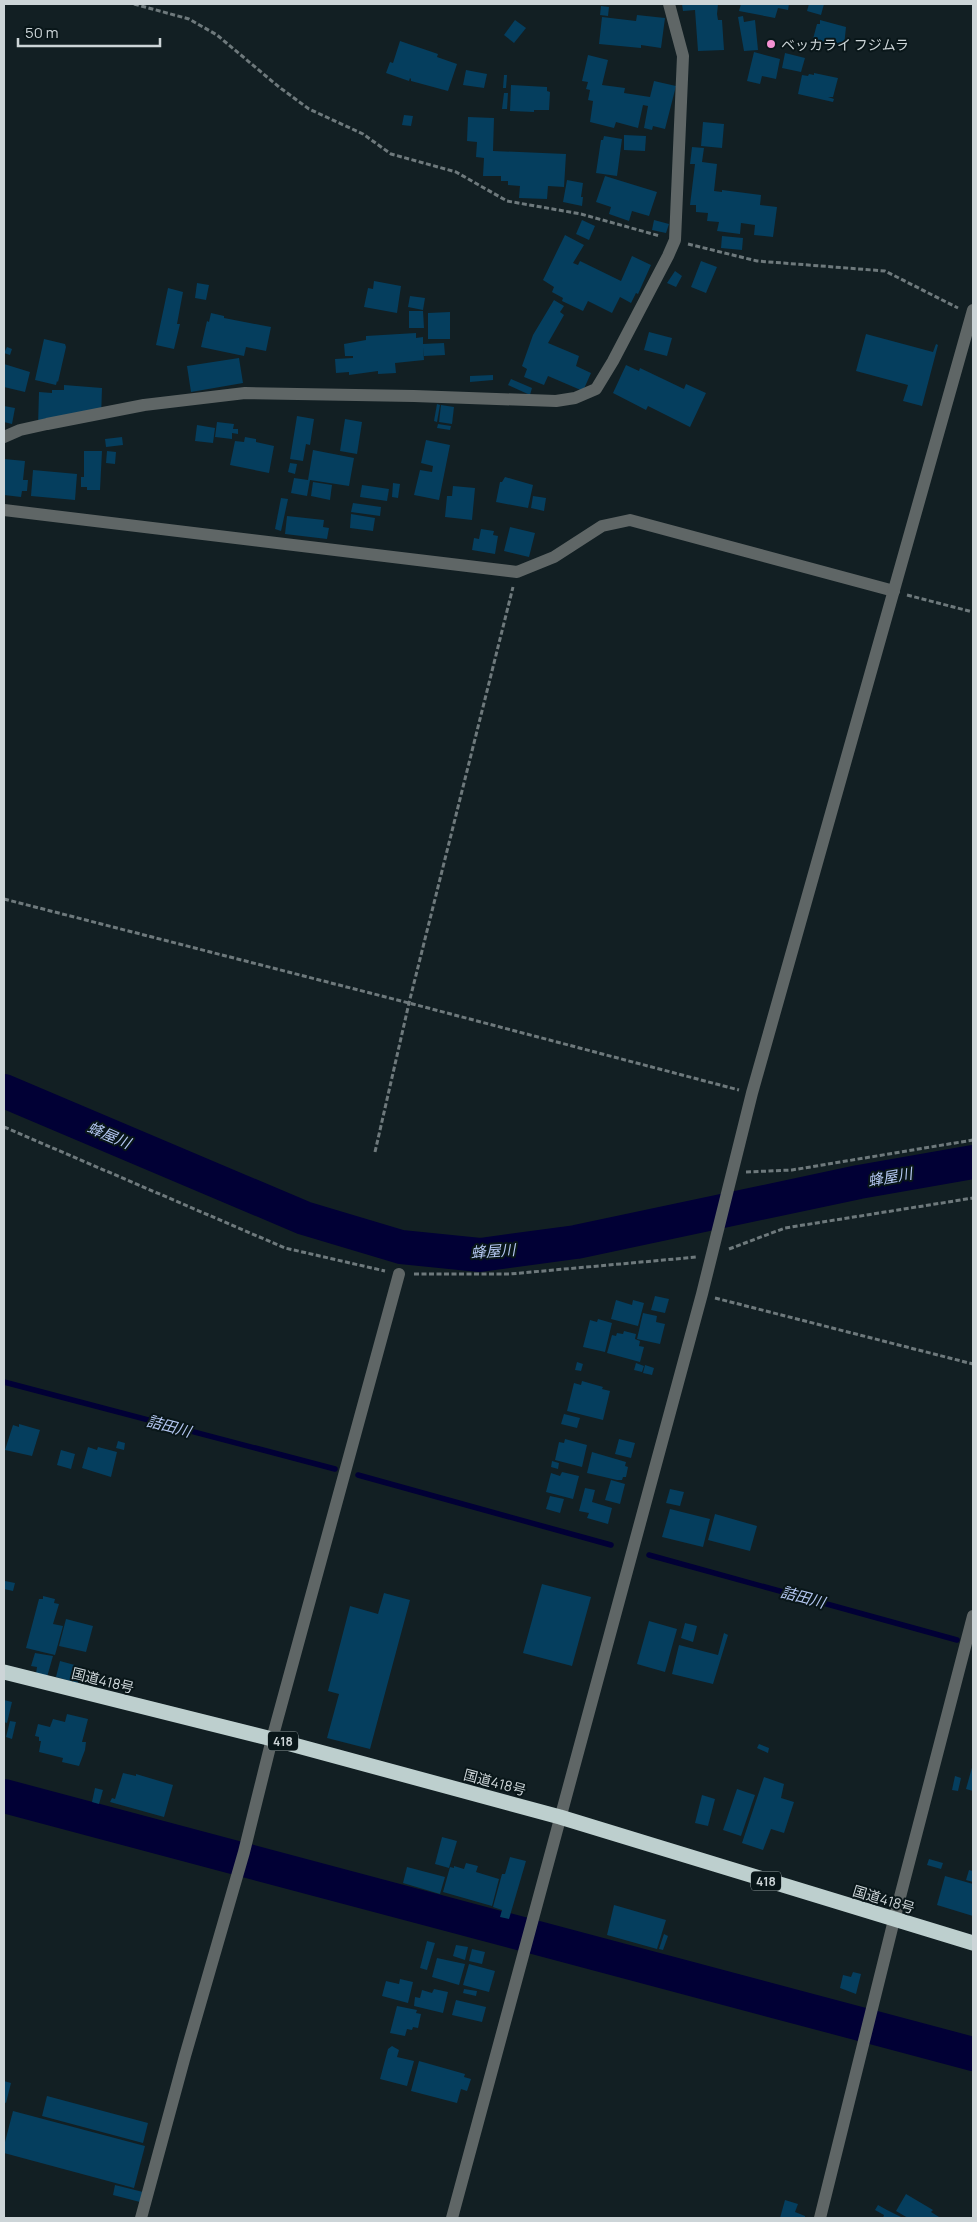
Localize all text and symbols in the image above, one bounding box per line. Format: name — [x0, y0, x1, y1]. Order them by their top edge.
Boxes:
scale bar — [18, 15, 160, 47]
text: 50 m — [25, 22, 59, 43]
place label: ベッカライ フジムラ — [781, 35, 909, 54]
marker: ベッカライ フジムラ — [765, 38, 777, 50]
water label: 蜂屋川 — [84, 1117, 136, 1154]
water label: 蜂屋川 — [866, 1162, 916, 1191]
water label: 蜂屋川 — [470, 1239, 518, 1263]
water label: 詰田川 — [145, 1410, 195, 1442]
water label: 詰田川 — [779, 1581, 829, 1613]
street label: 国道418号 — [70, 1663, 136, 1697]
road number: 418 — [268, 1732, 298, 1750]
street label: 国道418号 — [462, 1765, 528, 1799]
road number: 418 — [751, 1872, 781, 1890]
street label: 国道418号 — [851, 1881, 917, 1917]

